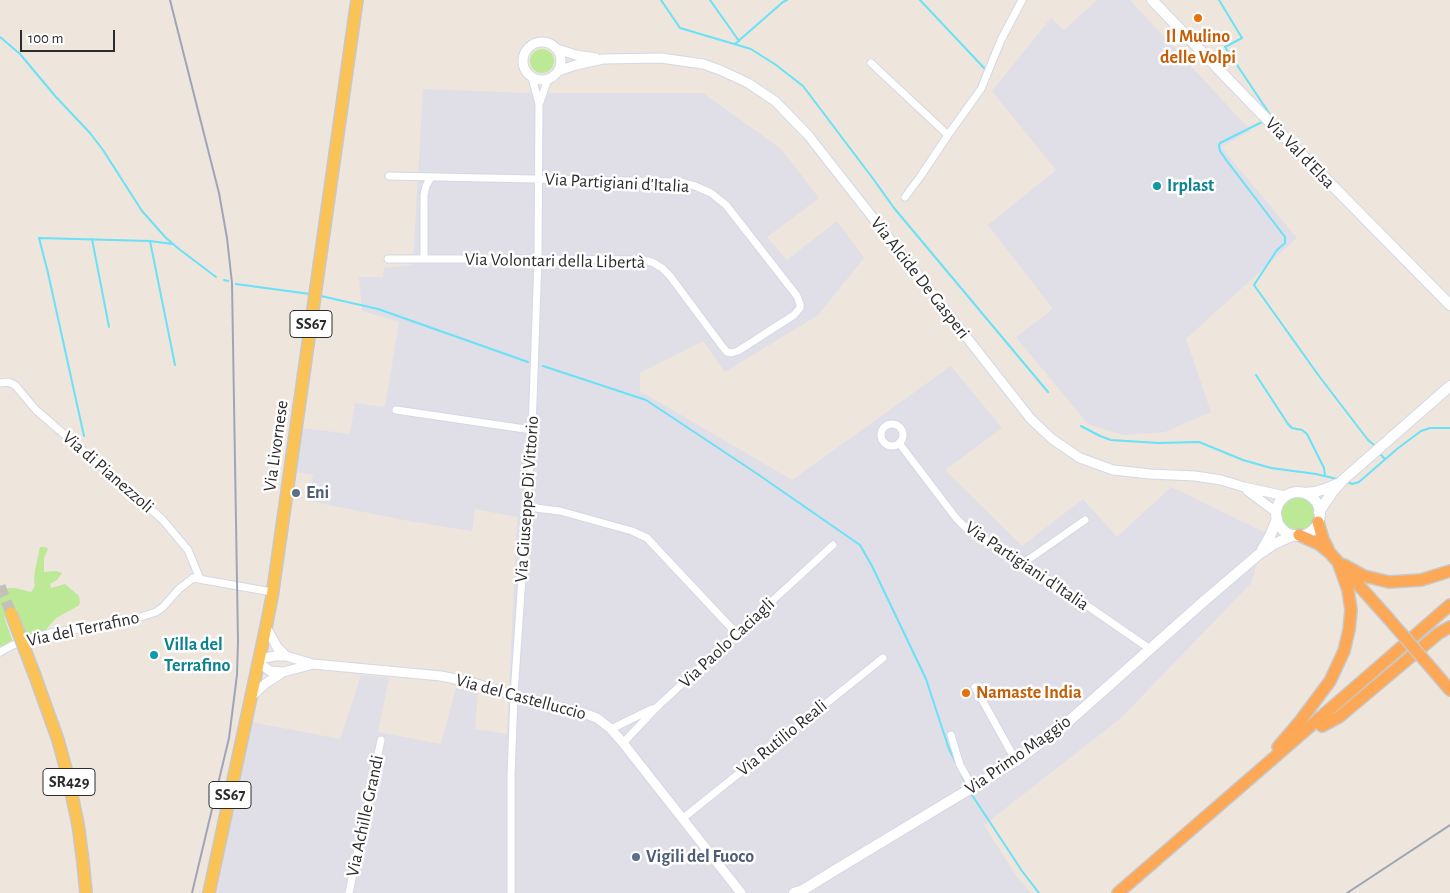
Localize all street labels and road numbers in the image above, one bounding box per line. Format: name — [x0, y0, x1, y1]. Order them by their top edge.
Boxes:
street label: Via Val d'Elsa — [1261, 113, 1339, 193]
street label: Via Partigiani d'Italia — [544, 168, 690, 198]
street label: Via Alcide De Gasperi — [866, 213, 974, 343]
street label: Via Volontari della Libertà — [465, 249, 645, 273]
road number: SS67 — [290, 310, 332, 338]
street label: Via Livornese — [259, 399, 293, 493]
street label: Via Giuseppe Di Vittorio — [510, 415, 544, 583]
street label: Via di Pianezzoli — [58, 426, 158, 518]
street label: Via Partigiani d'Italia — [961, 517, 1093, 615]
street label: Via Paolo Caciagli — [675, 593, 779, 693]
street label: Via del Terrafino — [25, 607, 141, 651]
street label: Via del Castelluccio — [453, 669, 589, 725]
street label: Via Rutilio Reali — [732, 695, 832, 781]
street label: Via Primo Maggio — [961, 710, 1075, 800]
street label: Via Achille Grandi — [342, 753, 388, 879]
road number: SR429 — [43, 769, 95, 796]
road number: SS67 — [209, 782, 251, 808]

